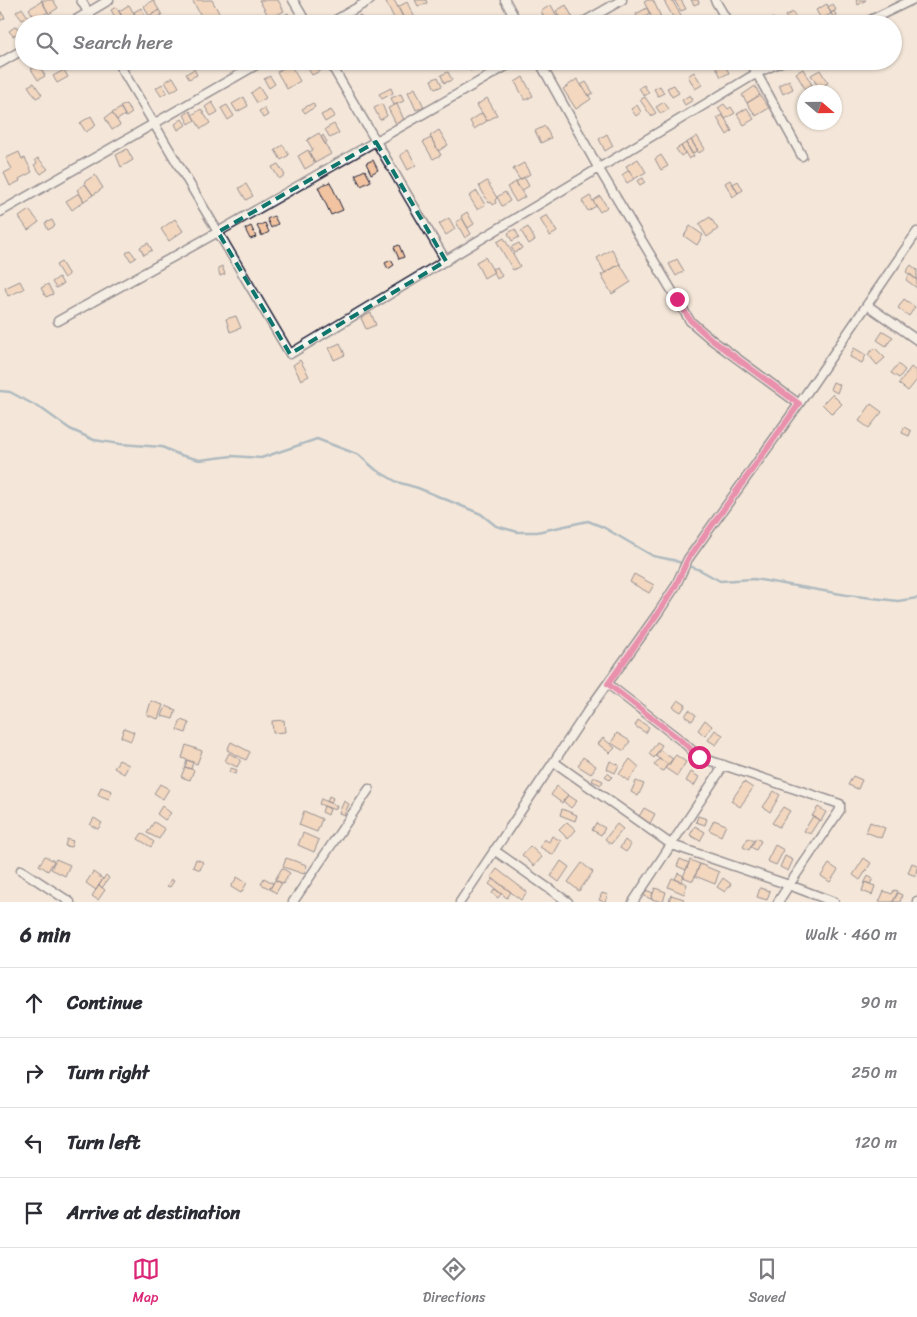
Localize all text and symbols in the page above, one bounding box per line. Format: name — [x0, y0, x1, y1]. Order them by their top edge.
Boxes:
search box — [15, 15, 902, 70]
text: Search here — [73, 26, 173, 59]
icon: search — [33, 29, 61, 57]
north arrow — [797, 85, 842, 130]
route end — [666, 288, 689, 311]
route start — [688, 746, 711, 769]
text: 6 min — [20, 916, 71, 954]
text: Walk · 460 m — [805, 920, 897, 949]
text: Continue — [67, 986, 143, 1019]
text: 90 m — [861, 988, 897, 1017]
icon: ahead — [20, 989, 48, 1017]
text: Turn right — [67, 1056, 149, 1089]
text: 250 m — [851, 1058, 897, 1087]
icon: right — [20, 1059, 48, 1087]
text: Turn left — [67, 1126, 140, 1159]
text: 120 m — [854, 1128, 897, 1157]
icon: left — [20, 1129, 48, 1157]
text: Arrive at destination — [67, 1196, 240, 1229]
icon: arrive — [20, 1199, 48, 1227]
tab: Map — [132, 1255, 160, 1310]
tab: Directions — [423, 1255, 485, 1310]
tab: Saved — [749, 1255, 785, 1310]

